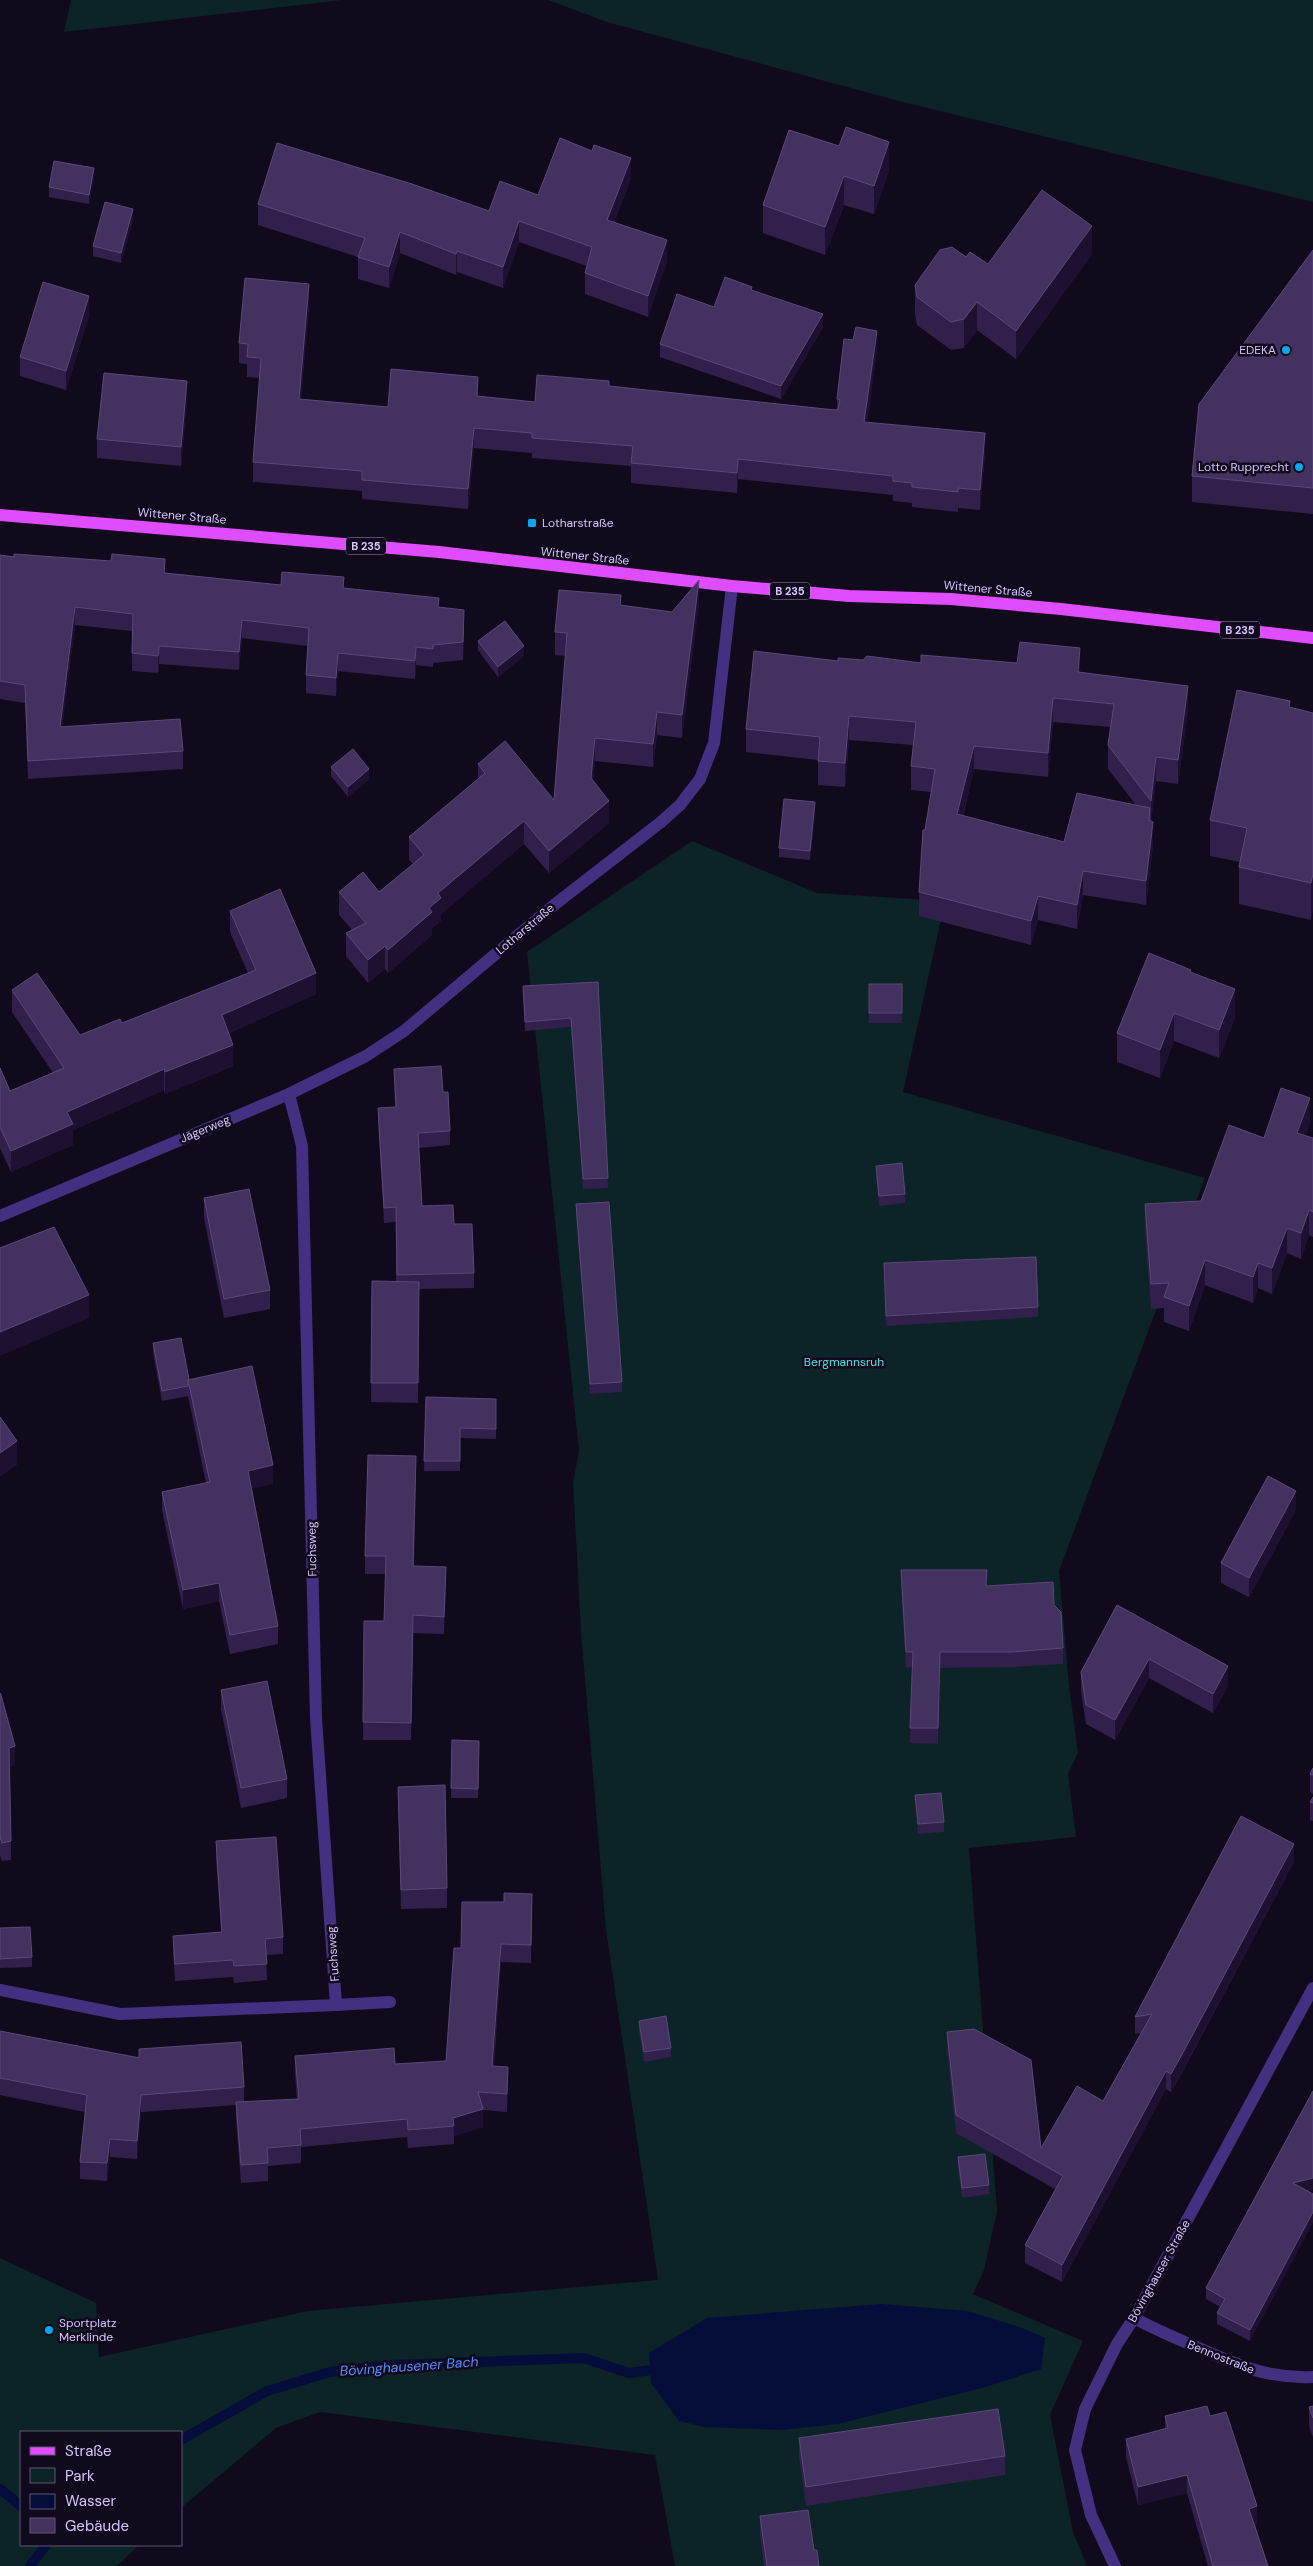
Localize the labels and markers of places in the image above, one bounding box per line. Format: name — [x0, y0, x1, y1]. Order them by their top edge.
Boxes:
place label: EDEKA — [1239, 342, 1276, 358]
marker: EDEKA — [1280, 344, 1292, 356]
place label: Lotto Rupprecht — [1198, 459, 1289, 475]
marker: Lotto Rupprecht — [1293, 461, 1305, 473]
place label: Lotharstraße — [542, 515, 614, 531]
marker: Lotharstraße — [526, 517, 538, 529]
place label: Sportplatz Merklinde — [59, 2315, 116, 2345]
marker: Sportplatz Merklinde — [43, 2324, 55, 2336]

